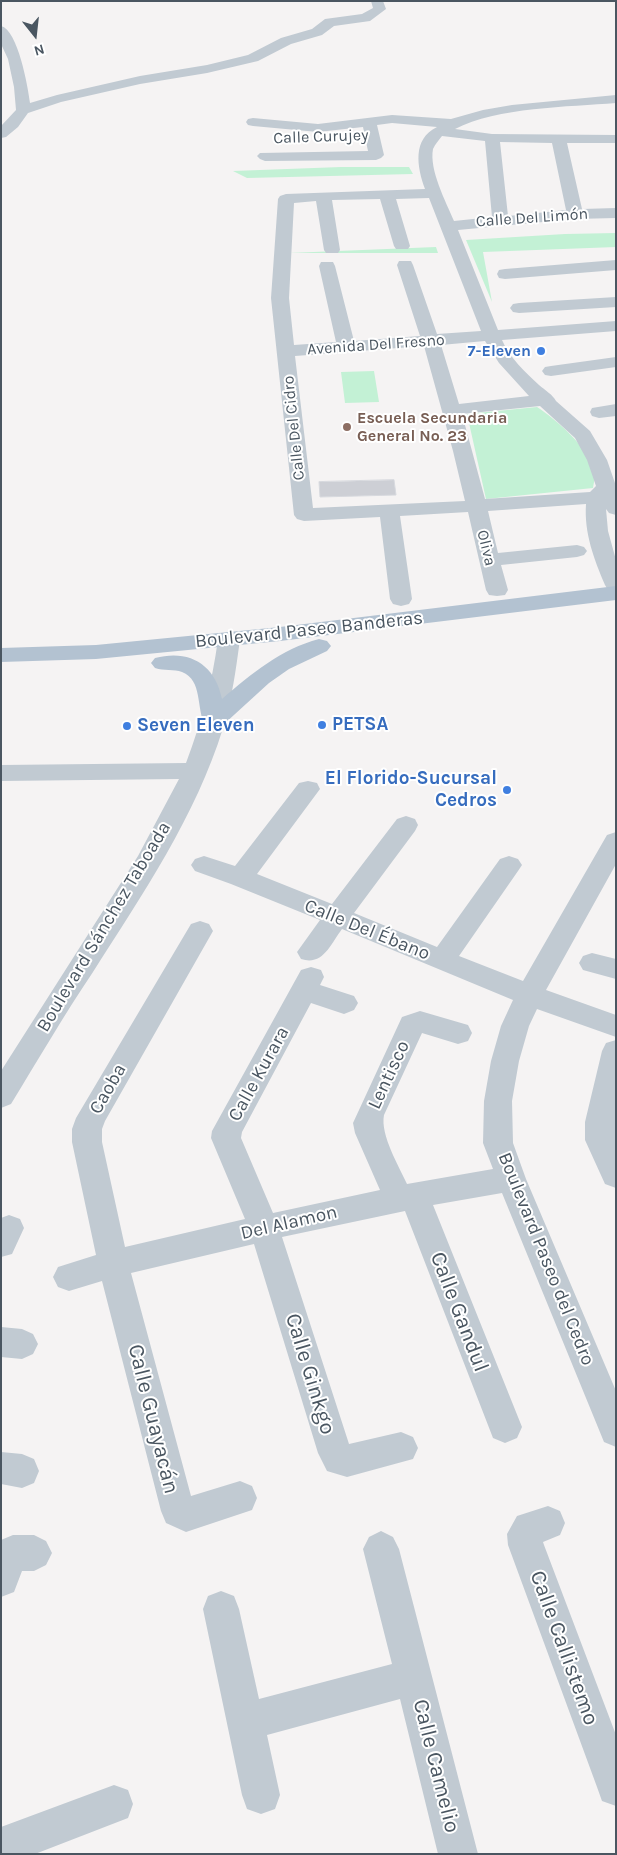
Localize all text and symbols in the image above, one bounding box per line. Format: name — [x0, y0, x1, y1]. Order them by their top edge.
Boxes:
north arrow — [10, 10, 60, 60]
text: N — [32, 40, 46, 59]
street label: Calle Curujey — [273, 126, 369, 148]
street label: Calle Del Limón — [475, 205, 589, 231]
street label: Avenida Del Fresno — [307, 331, 445, 359]
place label: 7-Eleven — [468, 341, 531, 361]
marker: 7-Eleven — [535, 345, 547, 357]
street label: Calle Del Cidro — [279, 375, 309, 481]
place label: Escuela Secundaria General No. 23 — [357, 408, 507, 446]
marker: Escuela Secundaria General No. 23 — [341, 421, 353, 433]
street label: Oliva — [472, 528, 500, 568]
street label: Boulevard Paseo Banderas — [194, 607, 424, 653]
place label: PETSA — [332, 714, 388, 736]
place label: Seven Eleven — [137, 715, 255, 737]
marker: PETSA — [316, 719, 328, 731]
marker: Seven Eleven — [121, 720, 133, 732]
place label: El Florido-Sucursal Cedros — [325, 768, 497, 812]
marker: El Florido-Sucursal Cedros — [501, 784, 513, 796]
street label: Boulevard Sánchez Taboada — [32, 818, 176, 1036]
street label: Calle Del Ébano — [301, 894, 433, 966]
street label: Calle Kurara — [224, 1023, 294, 1125]
street label: Lentisco — [363, 1037, 415, 1113]
street label: Caoba — [85, 1060, 131, 1118]
street label: Boulevard Paseo del Cedro — [493, 1149, 599, 1369]
street label: Del Alamon — [238, 1201, 340, 1245]
street label: Calle Gandul — [424, 1248, 494, 1376]
street label: Calle Ginkgo — [279, 1310, 341, 1438]
street label: Calle Guayacán — [122, 1342, 184, 1496]
street label: Calle Callistemo — [524, 1567, 604, 1729]
street label: Calle Camelio — [407, 1697, 465, 1835]

